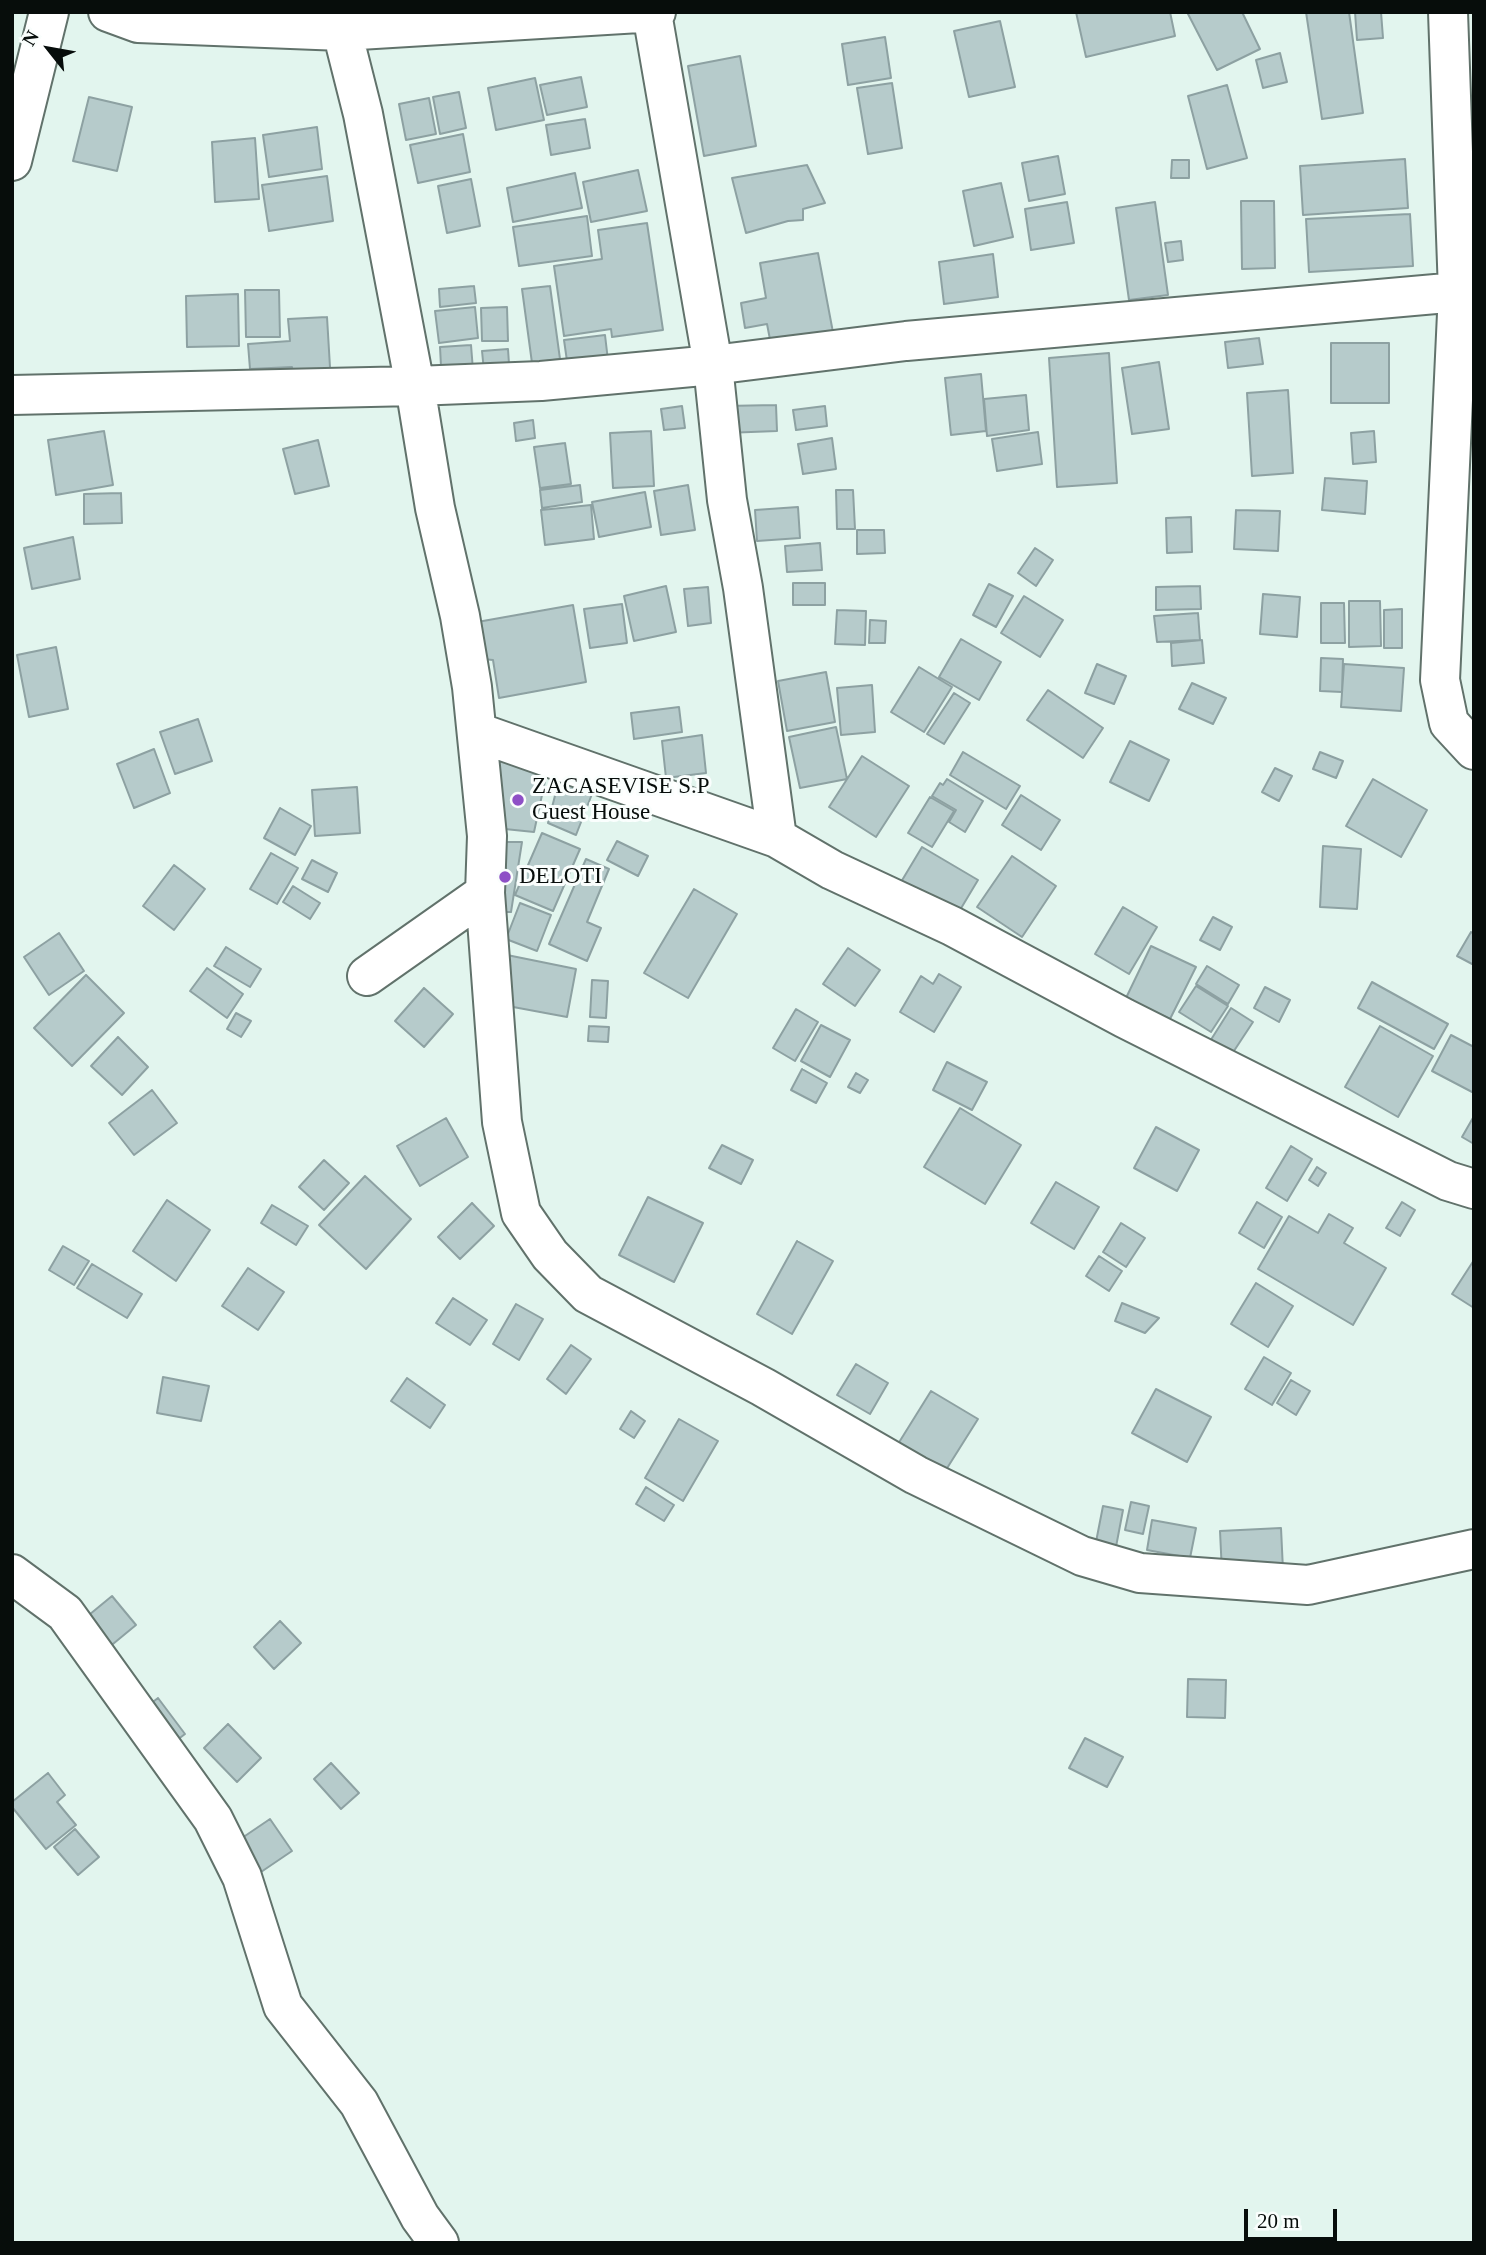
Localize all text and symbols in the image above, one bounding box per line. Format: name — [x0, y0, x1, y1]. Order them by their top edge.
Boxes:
north arrow — [14, 14, 84, 84]
text: N — [18, 27, 43, 49]
place label: ZACASEVISE S.P Guest House — [532, 773, 710, 827]
marker: ZACASEVISE S.P Guest House — [510, 792, 526, 808]
place label: DELOTI — [519, 863, 602, 891]
marker: DELOTI — [497, 869, 513, 885]
scale bar — [1248, 2196, 1341, 2240]
text: 20 m — [1257, 2209, 1300, 2233]

